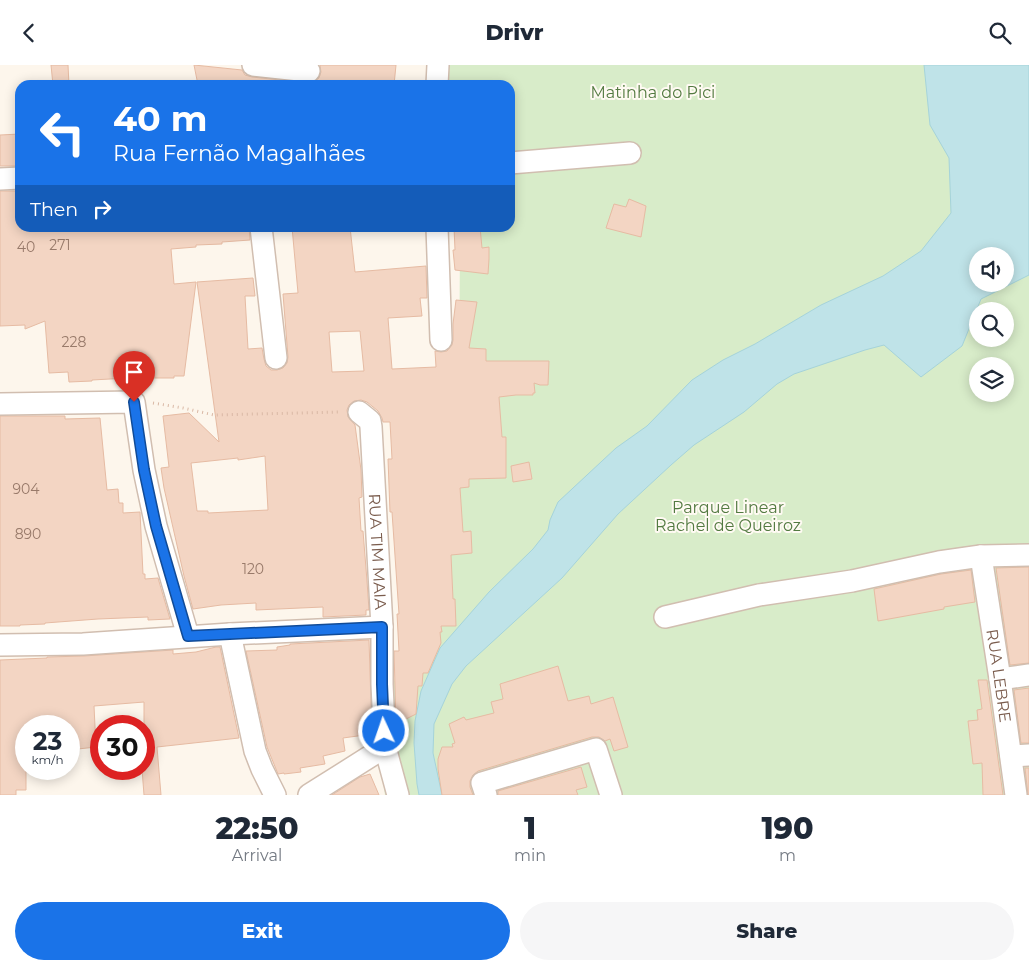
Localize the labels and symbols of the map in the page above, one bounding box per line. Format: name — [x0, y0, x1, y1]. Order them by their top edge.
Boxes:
park label: Matinha do Pici — [591, 83, 715, 102]
house number: 271 — [49, 236, 71, 254]
house number: 40 — [17, 238, 35, 256]
house number: 228 — [62, 333, 86, 351]
pin — [113, 351, 155, 402]
house number: 904 — [12, 480, 40, 498]
street label: RUA TIM MAIA — [365, 493, 390, 611]
park label: Parque Linear Rachel de Queiroz — [655, 498, 801, 535]
house number: 890 — [15, 525, 41, 543]
house number: 120 — [242, 560, 264, 578]
street label: RUA LEBRE — [982, 628, 1015, 724]
position arrow — [357, 704, 409, 756]
speed limit sign: 30 — [90, 715, 155, 780]

